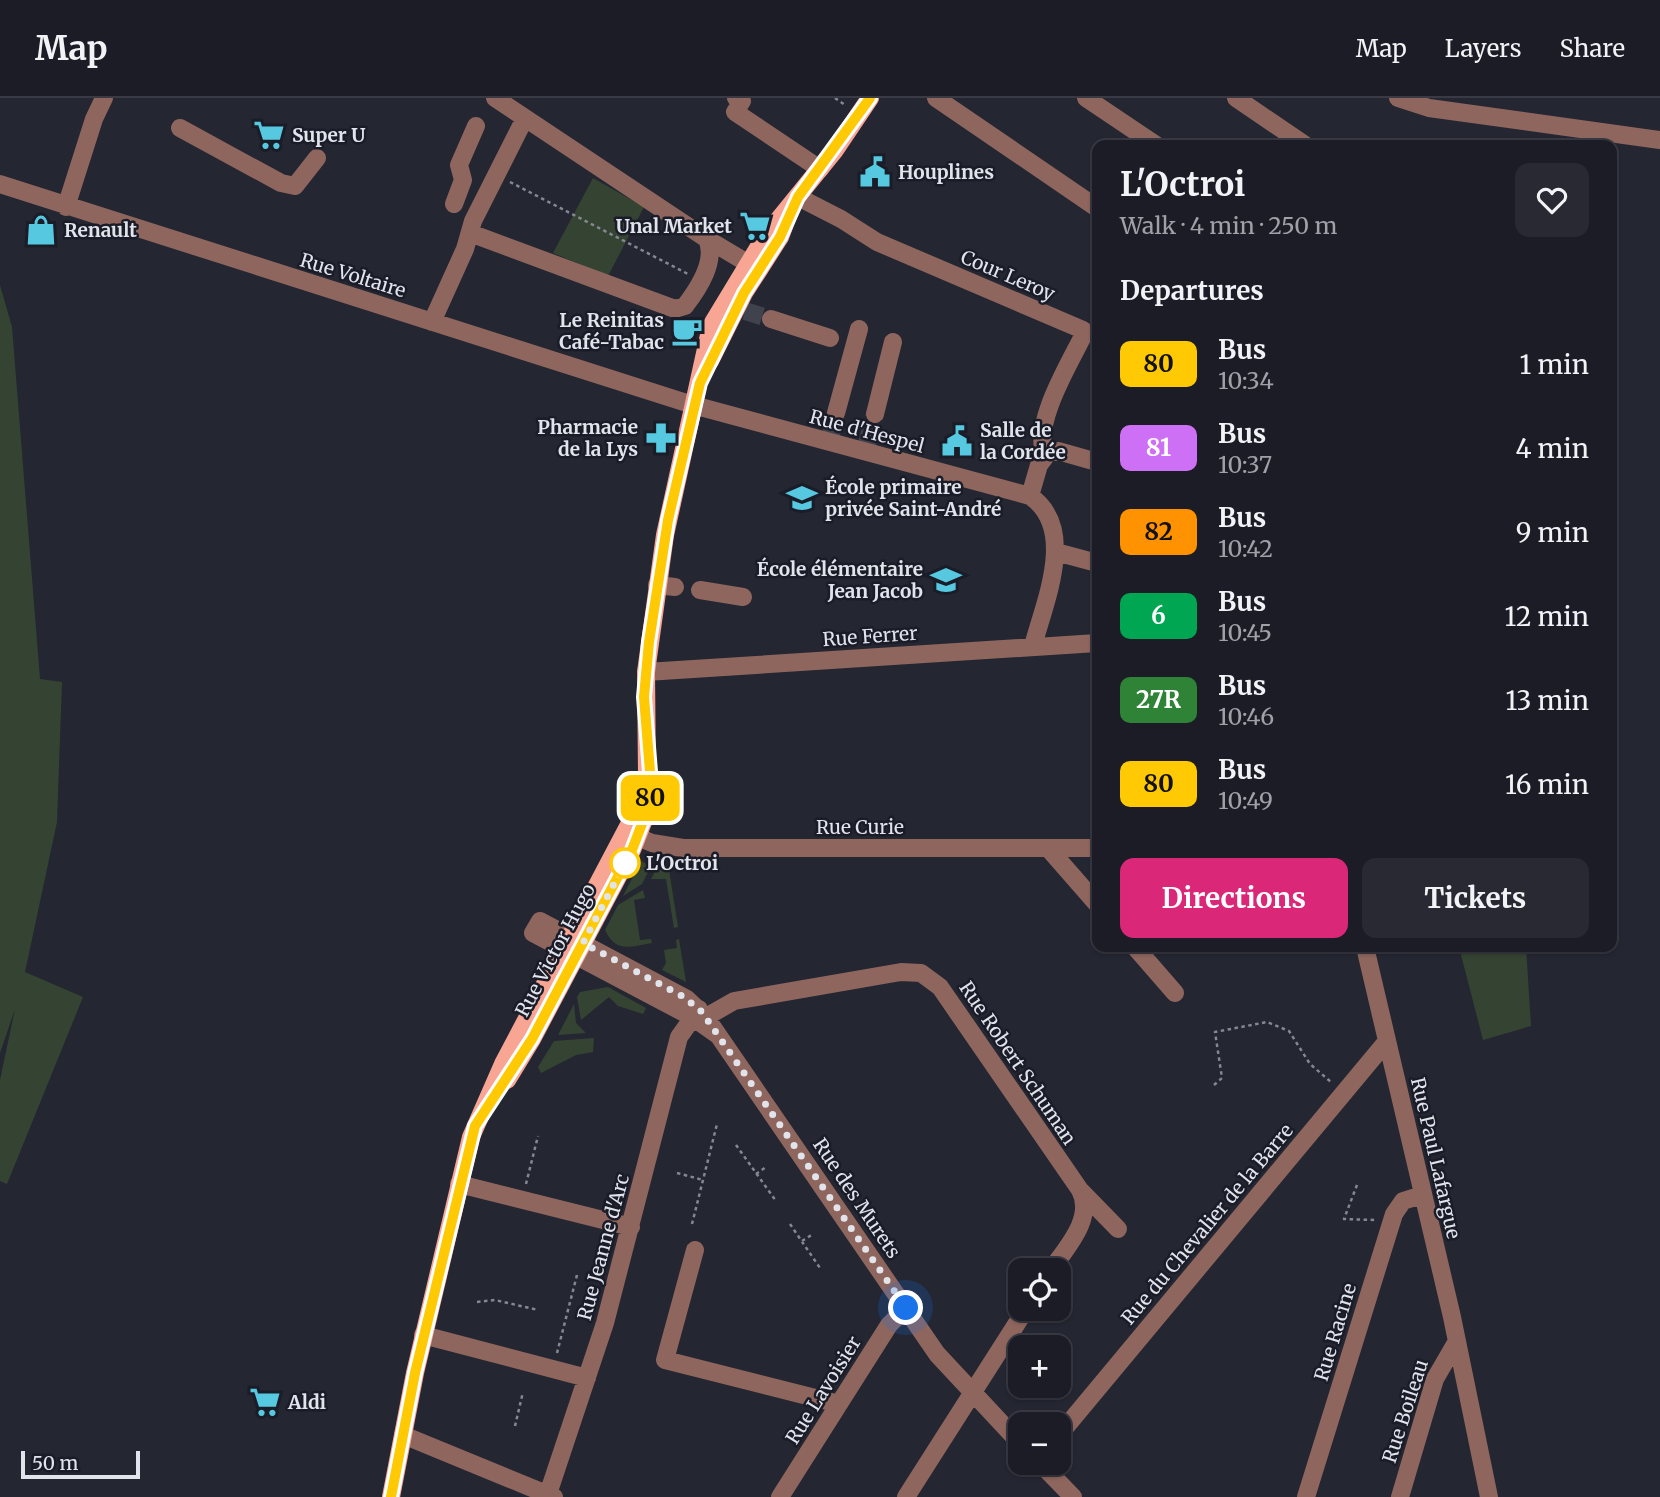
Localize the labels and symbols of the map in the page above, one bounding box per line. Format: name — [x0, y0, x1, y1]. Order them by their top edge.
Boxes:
supermarket icon: Super U — [252, 118, 286, 152]
place label: Super U — [292, 123, 365, 147]
public building icon: Houplines — [858, 155, 892, 189]
place label: Houplines — [898, 160, 994, 184]
supermarket icon: Unal Market — [738, 209, 772, 243]
shop icon: Renault — [24, 213, 58, 247]
place label: Unal Market — [616, 214, 732, 238]
place label: Renault — [64, 218, 137, 242]
street label: Cour Leroy — [957, 244, 1059, 306]
street label: Rue Voltaire — [297, 248, 409, 302]
place label: Le Reinitas Café-Tabac — [559, 308, 664, 354]
cafe icon: Le Reinitas Café-Tabac — [670, 314, 704, 348]
street label: Rue d'Hespel — [807, 404, 927, 458]
place label: Pharmacie de la Lys — [537, 415, 638, 461]
place label: Salle de la Cordée — [980, 418, 1066, 464]
pharmacy icon: Pharmacie de la Lys — [644, 421, 678, 455]
public building icon: Salle de la Cordée — [940, 424, 974, 458]
place label: École primaire privée Saint-André — [825, 475, 1001, 521]
school or university icon: École primaire privée Saint-André — [785, 481, 819, 515]
place label: École élémentaire Jean Jacob — [757, 557, 923, 603]
school or university icon: École élémentaire Jean Jacob — [929, 563, 963, 597]
street label: Rue Ferrer — [822, 621, 919, 651]
line badge: 80 — [618, 775, 682, 821]
street label: Rue Curie — [816, 815, 904, 839]
marker: L'Octroi — [610, 848, 640, 878]
place label: L'Octroi — [646, 851, 719, 875]
street label: Rue Victor Hugo — [510, 879, 600, 1021]
street label: Rue Robert Schuman — [954, 977, 1082, 1150]
street label: Rue Paul Lafargue — [1406, 1075, 1466, 1241]
street label: Rue du Chevalier de la Barre — [1116, 1119, 1298, 1329]
street label: Rue des Murets — [808, 1133, 906, 1263]
street label: Rue Jeanne d'Arc — [572, 1171, 634, 1323]
street label: Rue Racine — [1309, 1280, 1361, 1384]
your location — [888, 1290, 923, 1325]
street label: Rue Lavoisier — [780, 1331, 866, 1448]
street label: Rue Boileau — [1377, 1356, 1433, 1466]
supermarket icon: Aldi — [248, 1385, 282, 1419]
place label: Aldi — [287, 1390, 327, 1414]
scale bar — [21, 1448, 140, 1480]

